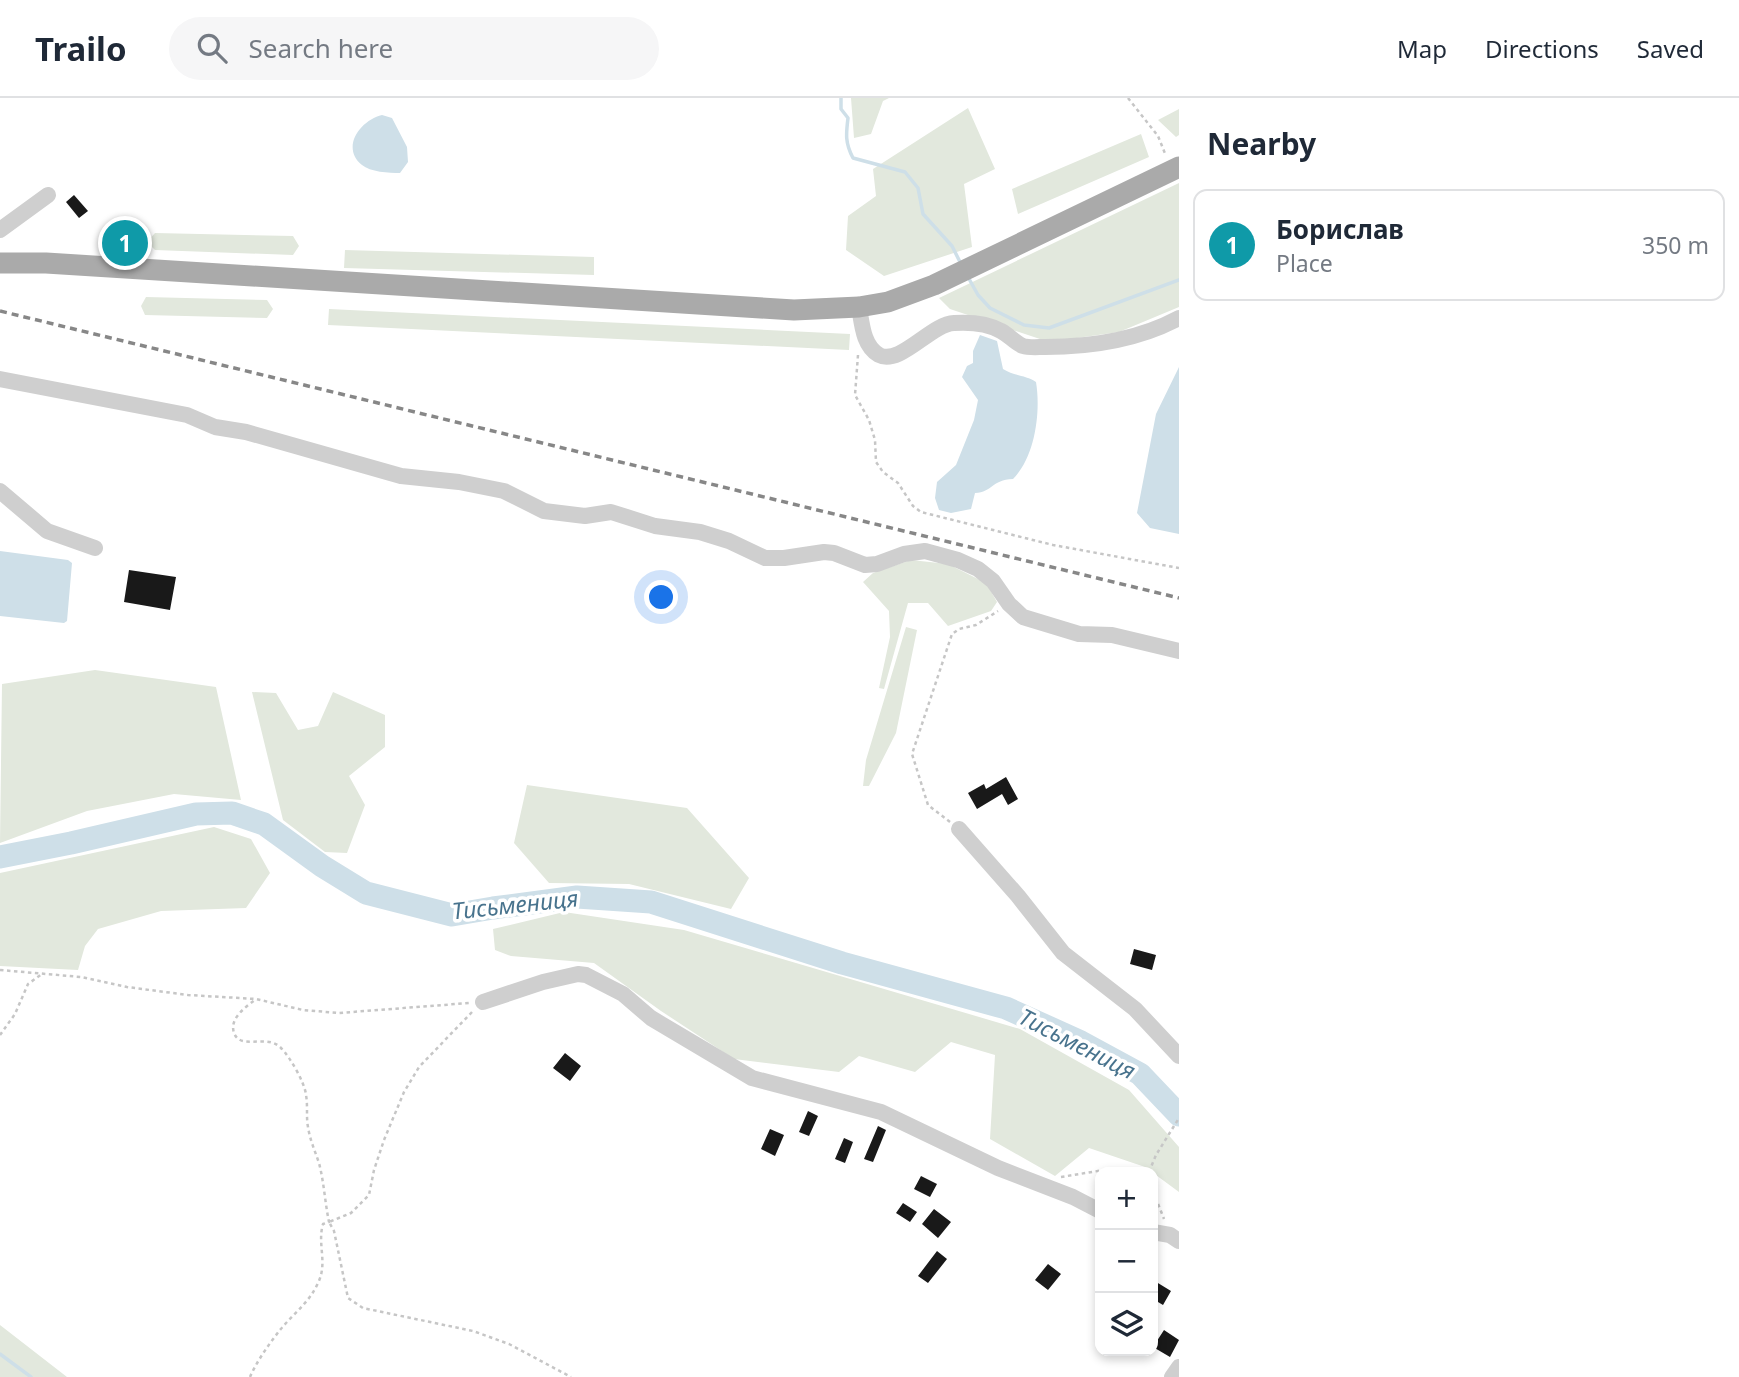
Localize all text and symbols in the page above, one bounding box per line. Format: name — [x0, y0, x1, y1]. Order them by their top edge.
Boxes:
search box — [169, 17, 659, 80]
text: Trailo — [35, 26, 127, 71]
icon: search — [193, 29, 231, 67]
text: Search here — [249, 30, 393, 66]
text: Map — [1397, 32, 1447, 65]
text: Directions — [1485, 32, 1599, 65]
text: Saved — [1637, 32, 1704, 65]
text: Nearby — [1207, 123, 1316, 164]
text: Борислав — [1276, 211, 1404, 247]
pin: 1 — [102, 217, 148, 269]
text: 1 — [1225, 229, 1239, 261]
text: 350 m — [1642, 229, 1709, 261]
text: Place — [1276, 247, 1333, 279]
your location — [644, 580, 678, 614]
water label: Тисьмениця — [450, 881, 580, 927]
water label: Тисьмениця — [1014, 1000, 1141, 1086]
map controls — [1095, 1167, 1158, 1356]
button: + — [1095, 1167, 1158, 1230]
button: − — [1095, 1230, 1158, 1293]
button: layers — [1095, 1293, 1158, 1356]

